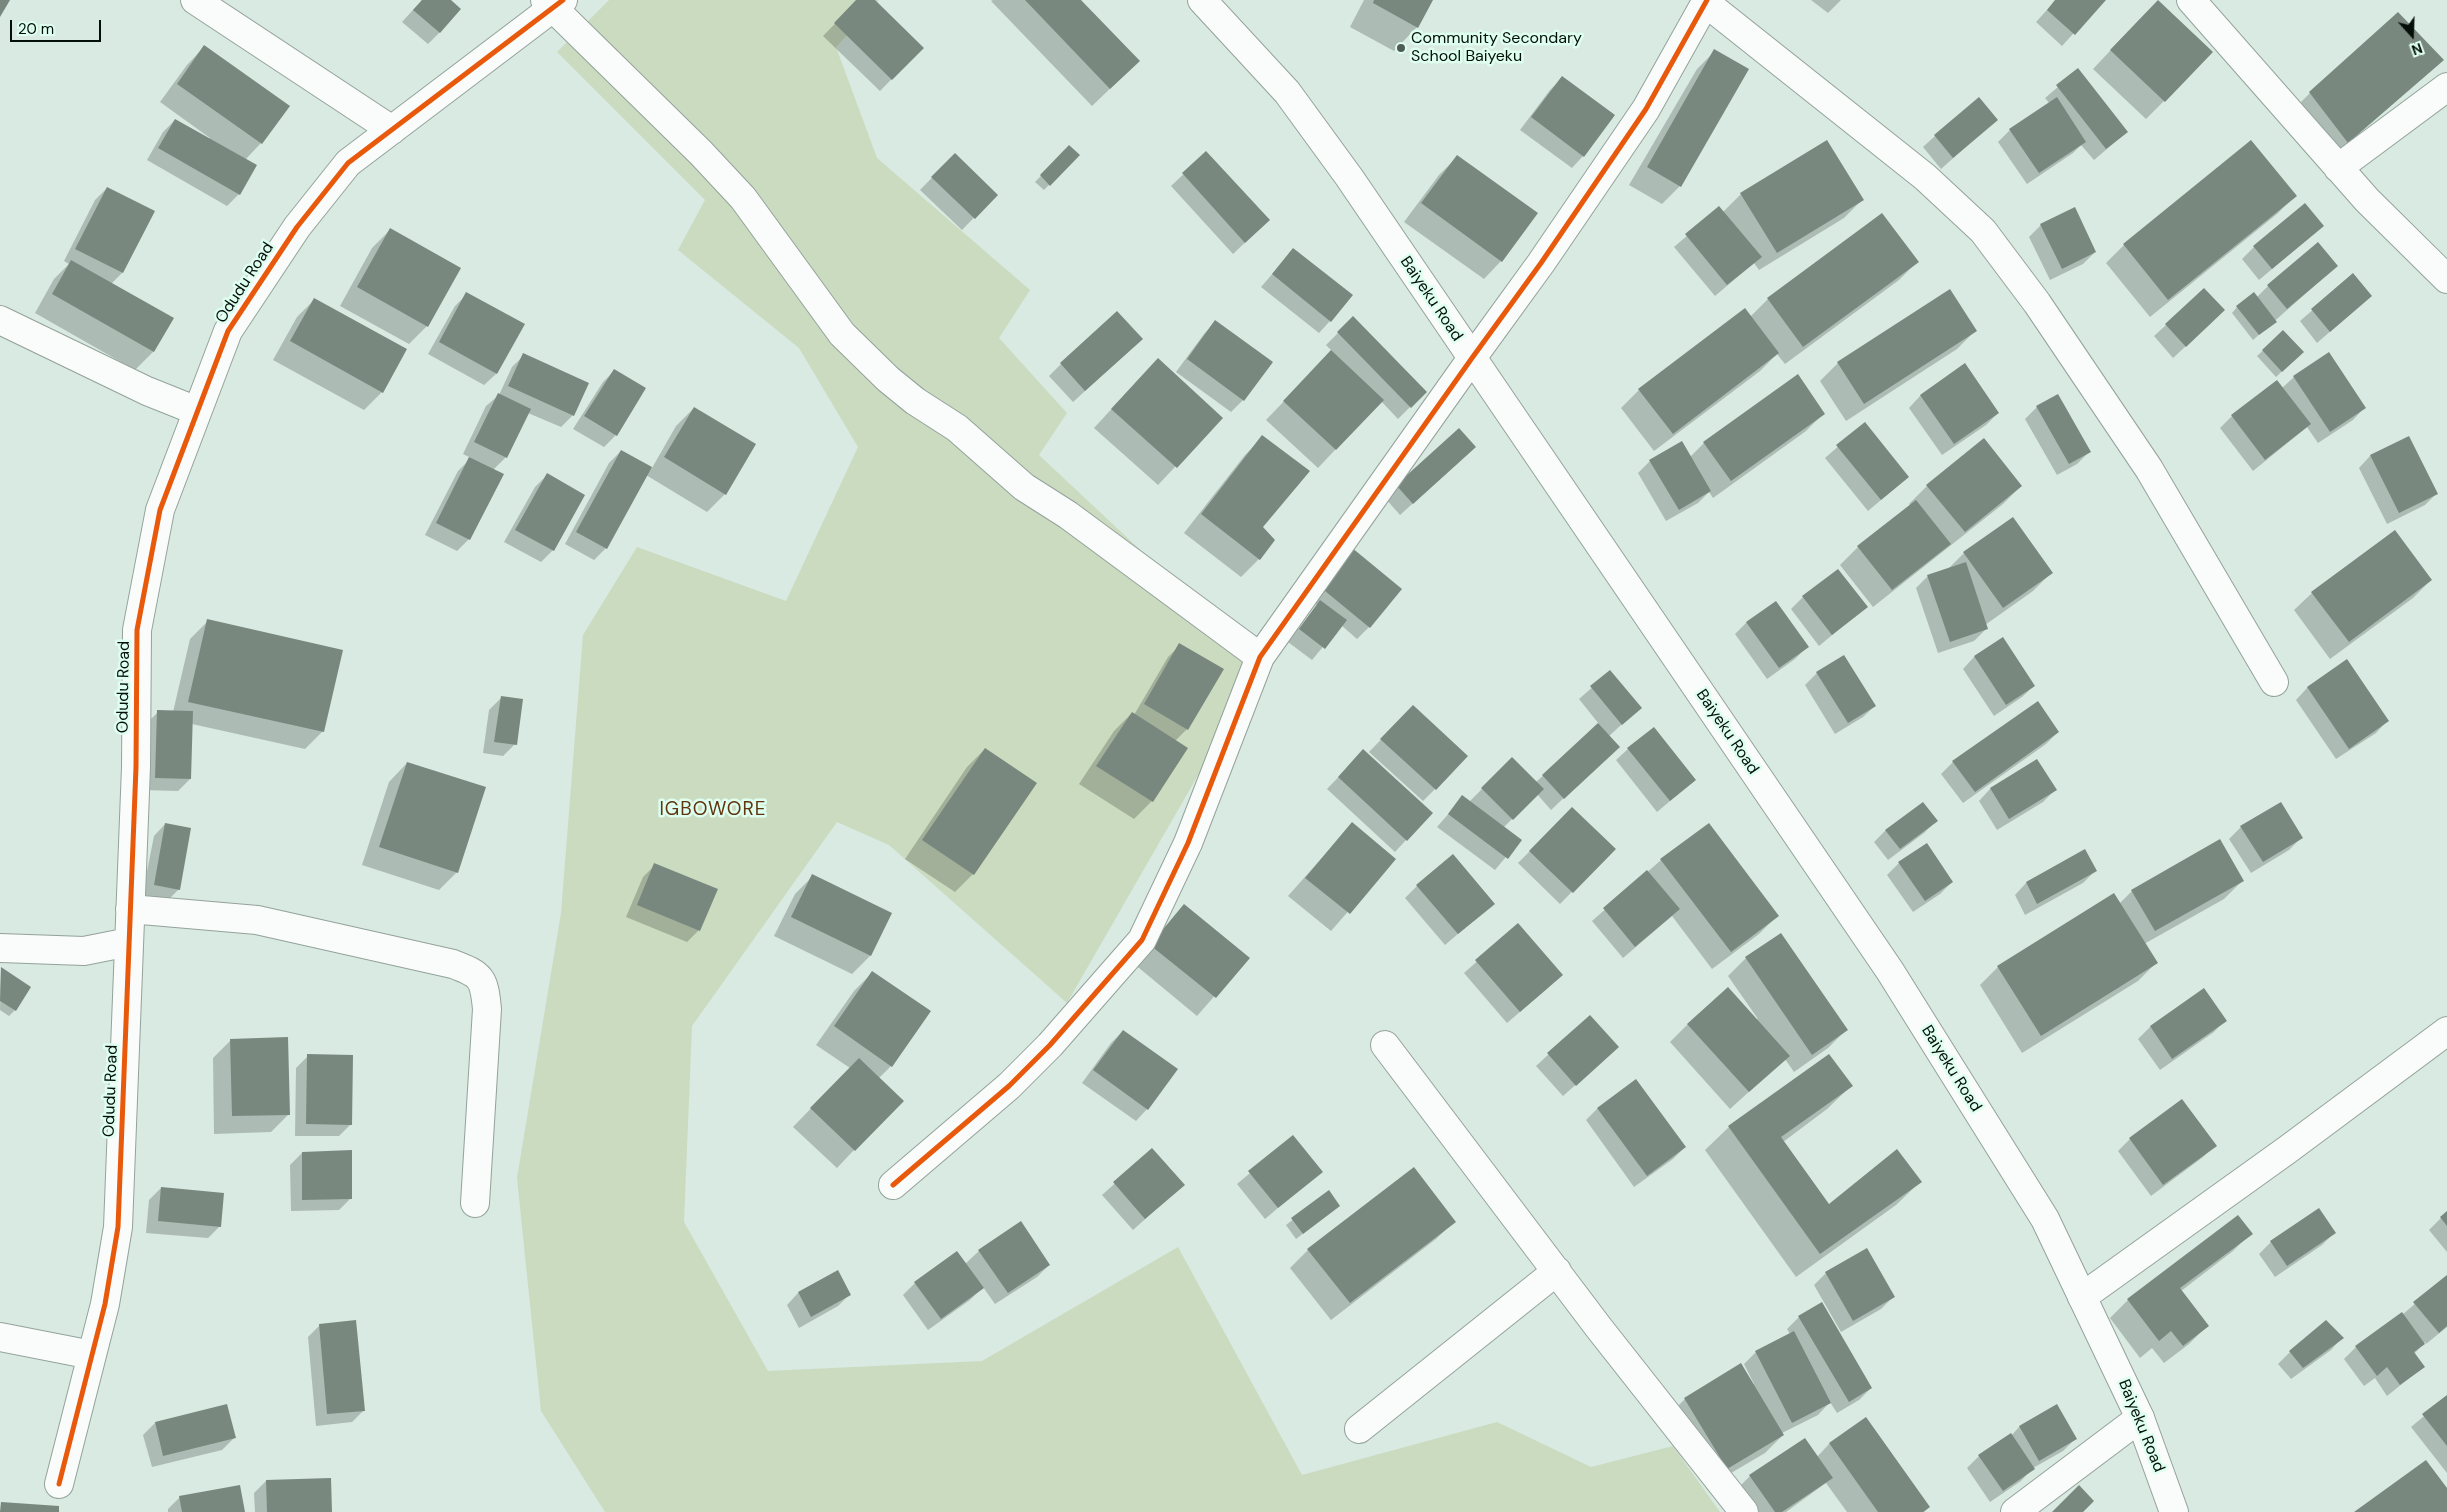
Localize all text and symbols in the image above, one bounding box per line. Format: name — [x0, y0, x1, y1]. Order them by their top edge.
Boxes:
scale bar — [12, 10, 104, 42]
north arrow — [2387, 10, 2437, 60]
text: 20 m — [18, 19, 54, 39]
place label: Community Secondary School Baiyeku — [1411, 29, 1582, 67]
text: N — [2409, 39, 2425, 59]
marker: Community Secondary School Baiyeku — [1395, 42, 1407, 54]
street label: Odudu Road — [212, 239, 278, 327]
street label: Baiyeku Road — [1396, 253, 1466, 345]
street label: Odudu Road — [114, 641, 134, 733]
street label: Baiyeku Road — [1692, 686, 1762, 778]
district label: IGBOWORE — [658, 799, 768, 821]
street label: Baiyeku Road — [1917, 1022, 1985, 1116]
street label: Odudu Road — [100, 1045, 122, 1137]
street label: Baiyeku Road — [2114, 1377, 2168, 1475]

